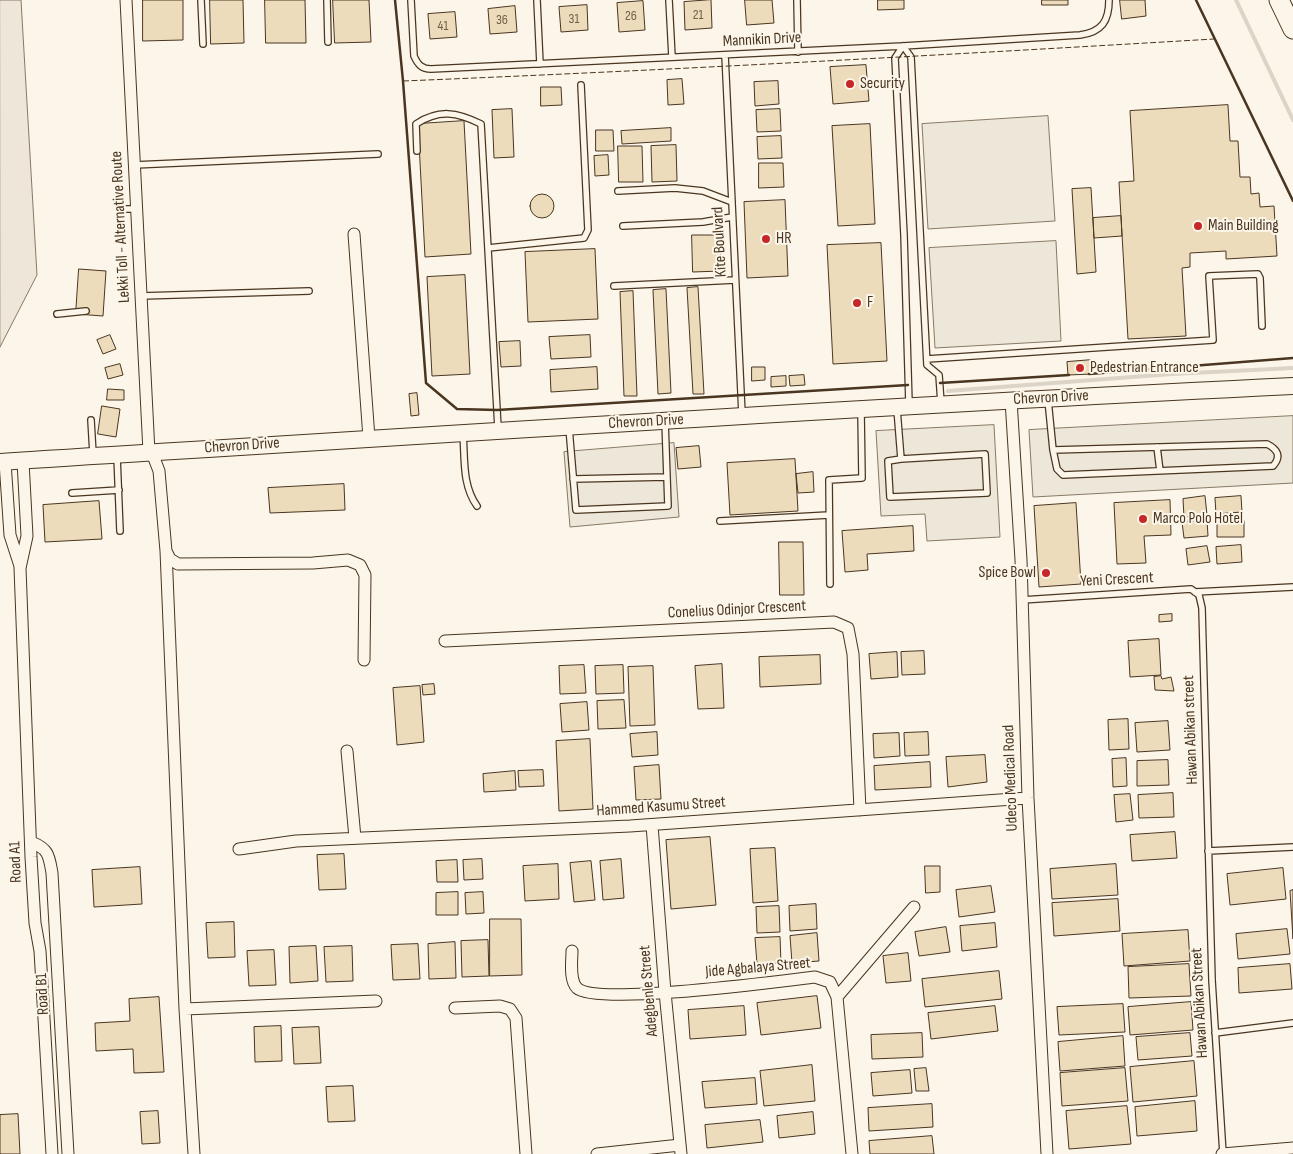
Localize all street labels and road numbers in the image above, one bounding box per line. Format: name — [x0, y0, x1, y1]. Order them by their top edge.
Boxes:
street label: Mannikin Drive — [722, 28, 802, 52]
street label: Lekki Toll - Alternative Route — [107, 150, 135, 304]
street label: Kite Boulvard — [709, 206, 731, 278]
street label: Chevron Drive — [1013, 386, 1089, 410]
street label: Chevron Drive — [608, 410, 684, 434]
street label: Chevron Drive — [204, 434, 280, 458]
street label: Yeni Crescent — [1080, 568, 1154, 592]
street label: Conelius Odinjor Crescent — [667, 597, 807, 623]
street label: Hawan Abikan street — [1179, 675, 1203, 785]
street label: Udeco Medical Road — [1000, 724, 1022, 832]
street label: Hammed Kasumu Street — [596, 793, 726, 821]
street label: Road A1 — [6, 841, 26, 883]
street label: Adegbenle Street — [635, 944, 663, 1038]
street label: Hawan Abikan Street — [1188, 947, 1212, 1059]
street label: Jide Agbalaya Street — [705, 954, 811, 982]
street label: Road B1 — [32, 973, 54, 1015]

